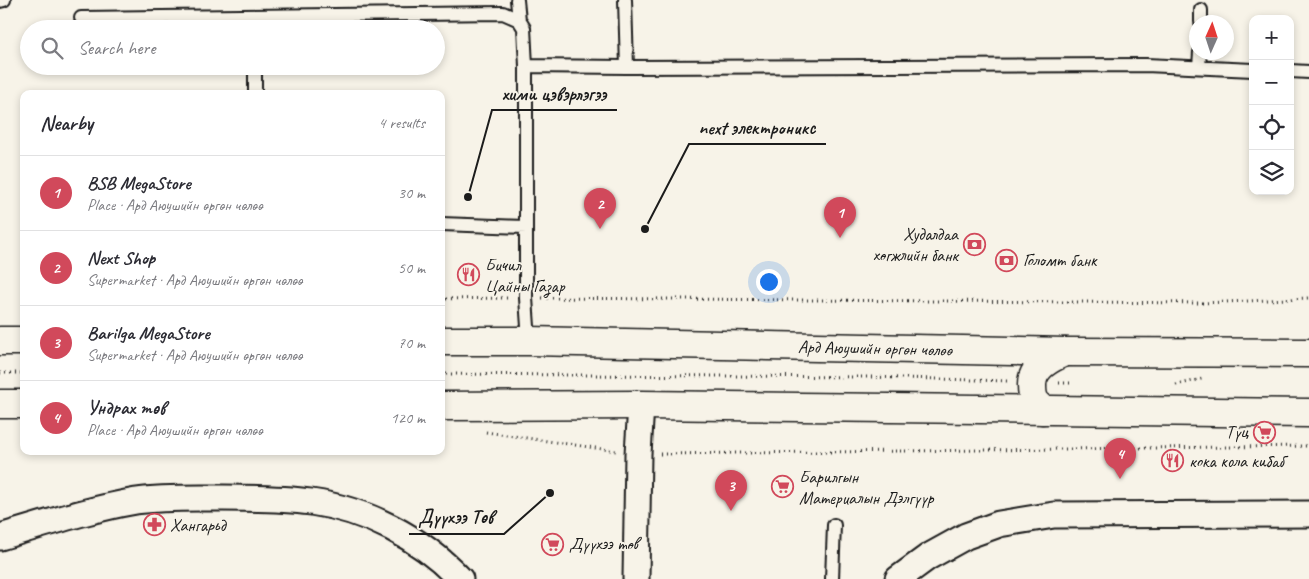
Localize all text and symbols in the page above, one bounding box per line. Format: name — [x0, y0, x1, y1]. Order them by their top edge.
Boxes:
north arrow — [1189, 15, 1234, 60]
map controls — [1249, 15, 1294, 195]
button: + — [1249, 15, 1294, 60]
search box — [20, 20, 445, 75]
icon: search — [38, 34, 66, 62]
text: Search here — [78, 36, 155, 60]
button: − — [1249, 60, 1294, 105]
callout: хими цэвэрлэгээ — [492, 76, 617, 110]
text: хими цэвэрлэгээ — [502, 82, 608, 106]
button: locate — [1249, 105, 1294, 150]
text: Nearby — [40, 110, 93, 136]
callout: next электроникс — [689, 110, 826, 144]
text: 4 results — [378, 113, 425, 133]
text: next электроникс — [699, 116, 816, 140]
button: layers — [1249, 150, 1294, 195]
text: BSB MegaStore — [87, 171, 191, 195]
text: 1 — [52, 183, 60, 203]
text: 30 m — [398, 183, 425, 203]
pin: 2 — [584, 188, 616, 229]
text: Place · Ард Аюушийн өргөн чөлөө — [87, 195, 263, 215]
pin: 1 — [824, 197, 856, 238]
place label: Худалдаа хөгжлийн банк — [873, 223, 960, 266]
bank icon: Худалдаа хөгжлийн банк — [962, 232, 986, 256]
text: Next Shop — [87, 246, 155, 270]
bank icon: Голомт банк — [995, 248, 1019, 272]
place label: Голомт банк — [1023, 249, 1098, 271]
place label: Бичил Цайны Газар — [485, 254, 566, 298]
text: 2 — [52, 258, 60, 278]
text: 50 m — [398, 258, 425, 278]
restaurant icon: Бичил Цайны Газар — [457, 263, 481, 287]
your location — [756, 269, 782, 295]
text: Supermarket · Ард Аюушийн өргөн чөлөө — [87, 270, 303, 290]
text: Barilga MegaStore — [87, 321, 210, 345]
text: 3 — [52, 333, 60, 353]
text: 70 m — [398, 333, 425, 353]
street label: Ард Аюушийн өргөн чөлөө — [798, 336, 954, 361]
text: Supermarket · Ард Аюушийн өргөн чөлөө — [87, 345, 303, 365]
text: Ундрах төв — [87, 396, 166, 420]
text: 4 — [52, 408, 60, 428]
text: 120 m — [391, 408, 425, 428]
text: Place · Ард Аюушийн өргөн чөлөө — [87, 420, 263, 440]
supermarket icon: Түц — [1252, 420, 1276, 444]
place label: Түц — [1226, 421, 1250, 443]
pin: 4 — [1104, 438, 1136, 479]
restaurant icon: кока кола кибаб — [1161, 449, 1185, 473]
place label: кока кола кибаб — [1189, 450, 1288, 472]
place label: Барилгын Материалын Дэлгүүр — [799, 466, 935, 509]
pin: 3 — [715, 470, 747, 511]
supermarket icon: Барилгын Материалын Дэлгүүр — [771, 475, 795, 499]
callout: Дүүхээ Төв — [409, 500, 504, 534]
text: Дүүхээ Төв — [418, 505, 498, 529]
pharmacy icon: Хангарьд — [142, 513, 166, 537]
place label: Хангарьд — [170, 514, 228, 536]
supermarket icon: Дүүхээ төв — [541, 532, 565, 556]
place label: Дүүхээ төв — [569, 533, 643, 555]

